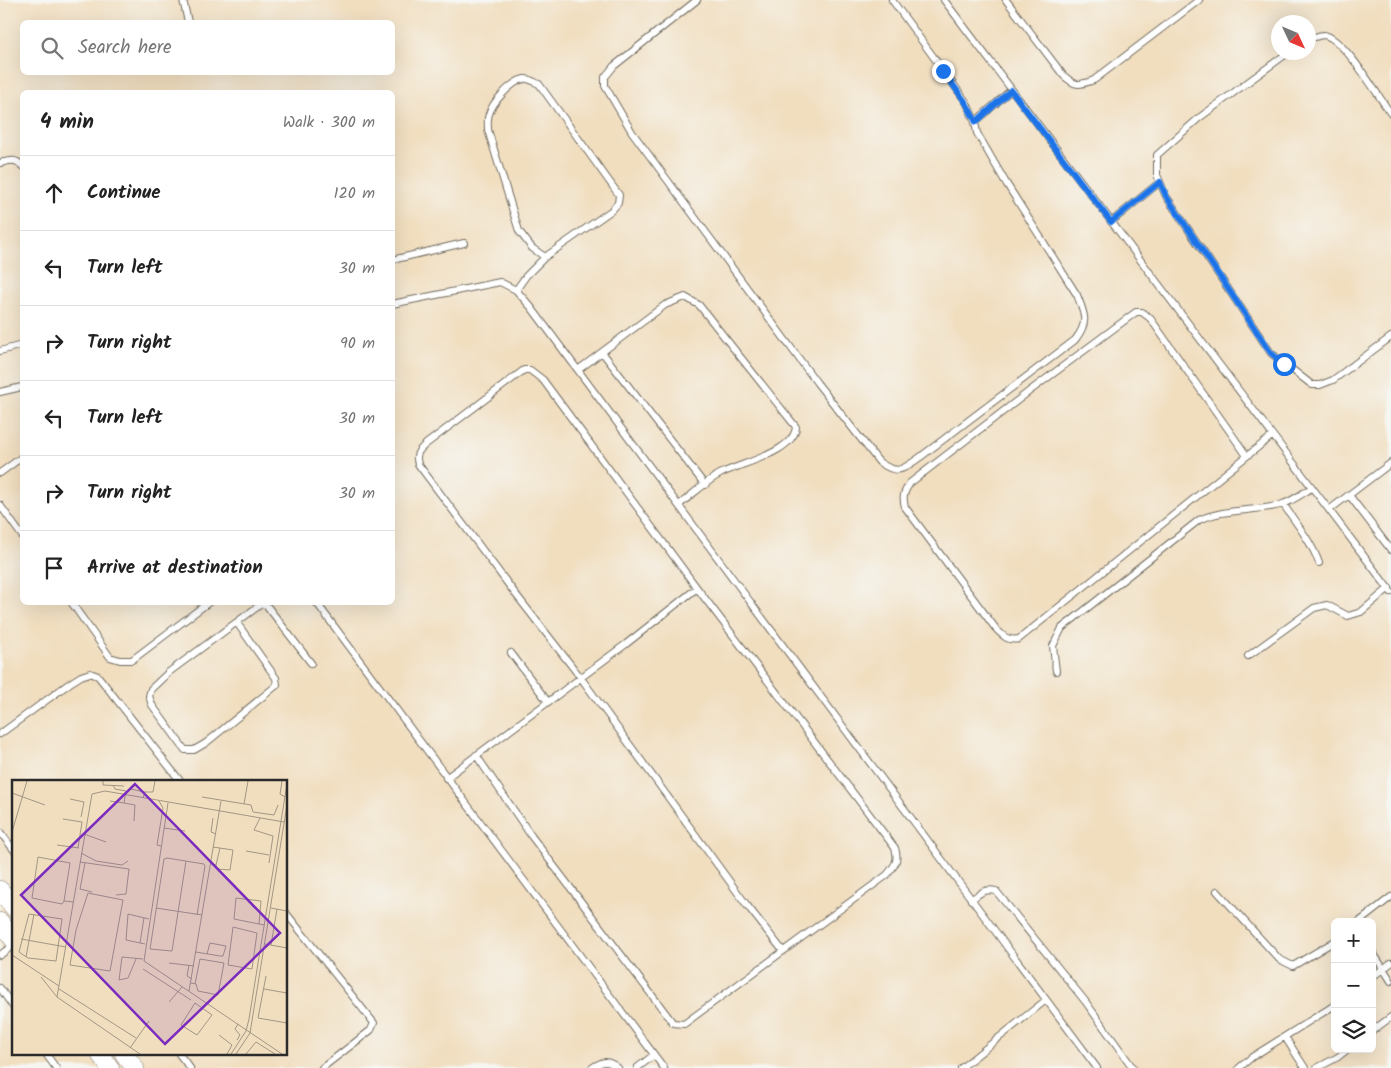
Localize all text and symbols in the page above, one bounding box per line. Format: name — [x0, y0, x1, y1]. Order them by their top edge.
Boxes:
north arrow — [1271, 15, 1316, 60]
search box — [20, 20, 395, 75]
text: Search here — [78, 33, 172, 63]
icon: search — [38, 34, 66, 62]
route end — [932, 60, 955, 83]
text: 4 min — [40, 106, 94, 139]
text: Walk · 300 m — [283, 110, 375, 135]
text: Continue — [87, 178, 160, 208]
icon: ahead — [40, 179, 68, 207]
text: 120 m — [334, 181, 375, 206]
text: Turn left — [87, 253, 162, 283]
icon: left — [40, 254, 68, 282]
text: 30 m — [339, 256, 375, 281]
text: Turn right — [87, 328, 172, 358]
icon: right — [40, 329, 68, 357]
text: 90 m — [340, 331, 375, 356]
route start — [1273, 353, 1296, 376]
text: Turn left — [87, 403, 162, 433]
icon: left — [40, 404, 68, 432]
text: 30 m — [339, 406, 375, 431]
text: Turn right — [87, 478, 172, 508]
icon: right — [40, 479, 68, 507]
text: 30 m — [339, 481, 375, 506]
text: Arrive at destination — [87, 553, 263, 583]
icon: arrive — [40, 554, 68, 582]
inset map — [12, 780, 288, 1056]
map controls — [1331, 918, 1376, 1053]
button: + — [1331, 918, 1376, 963]
button: − — [1331, 963, 1376, 1008]
button: layers — [1331, 1008, 1376, 1053]

